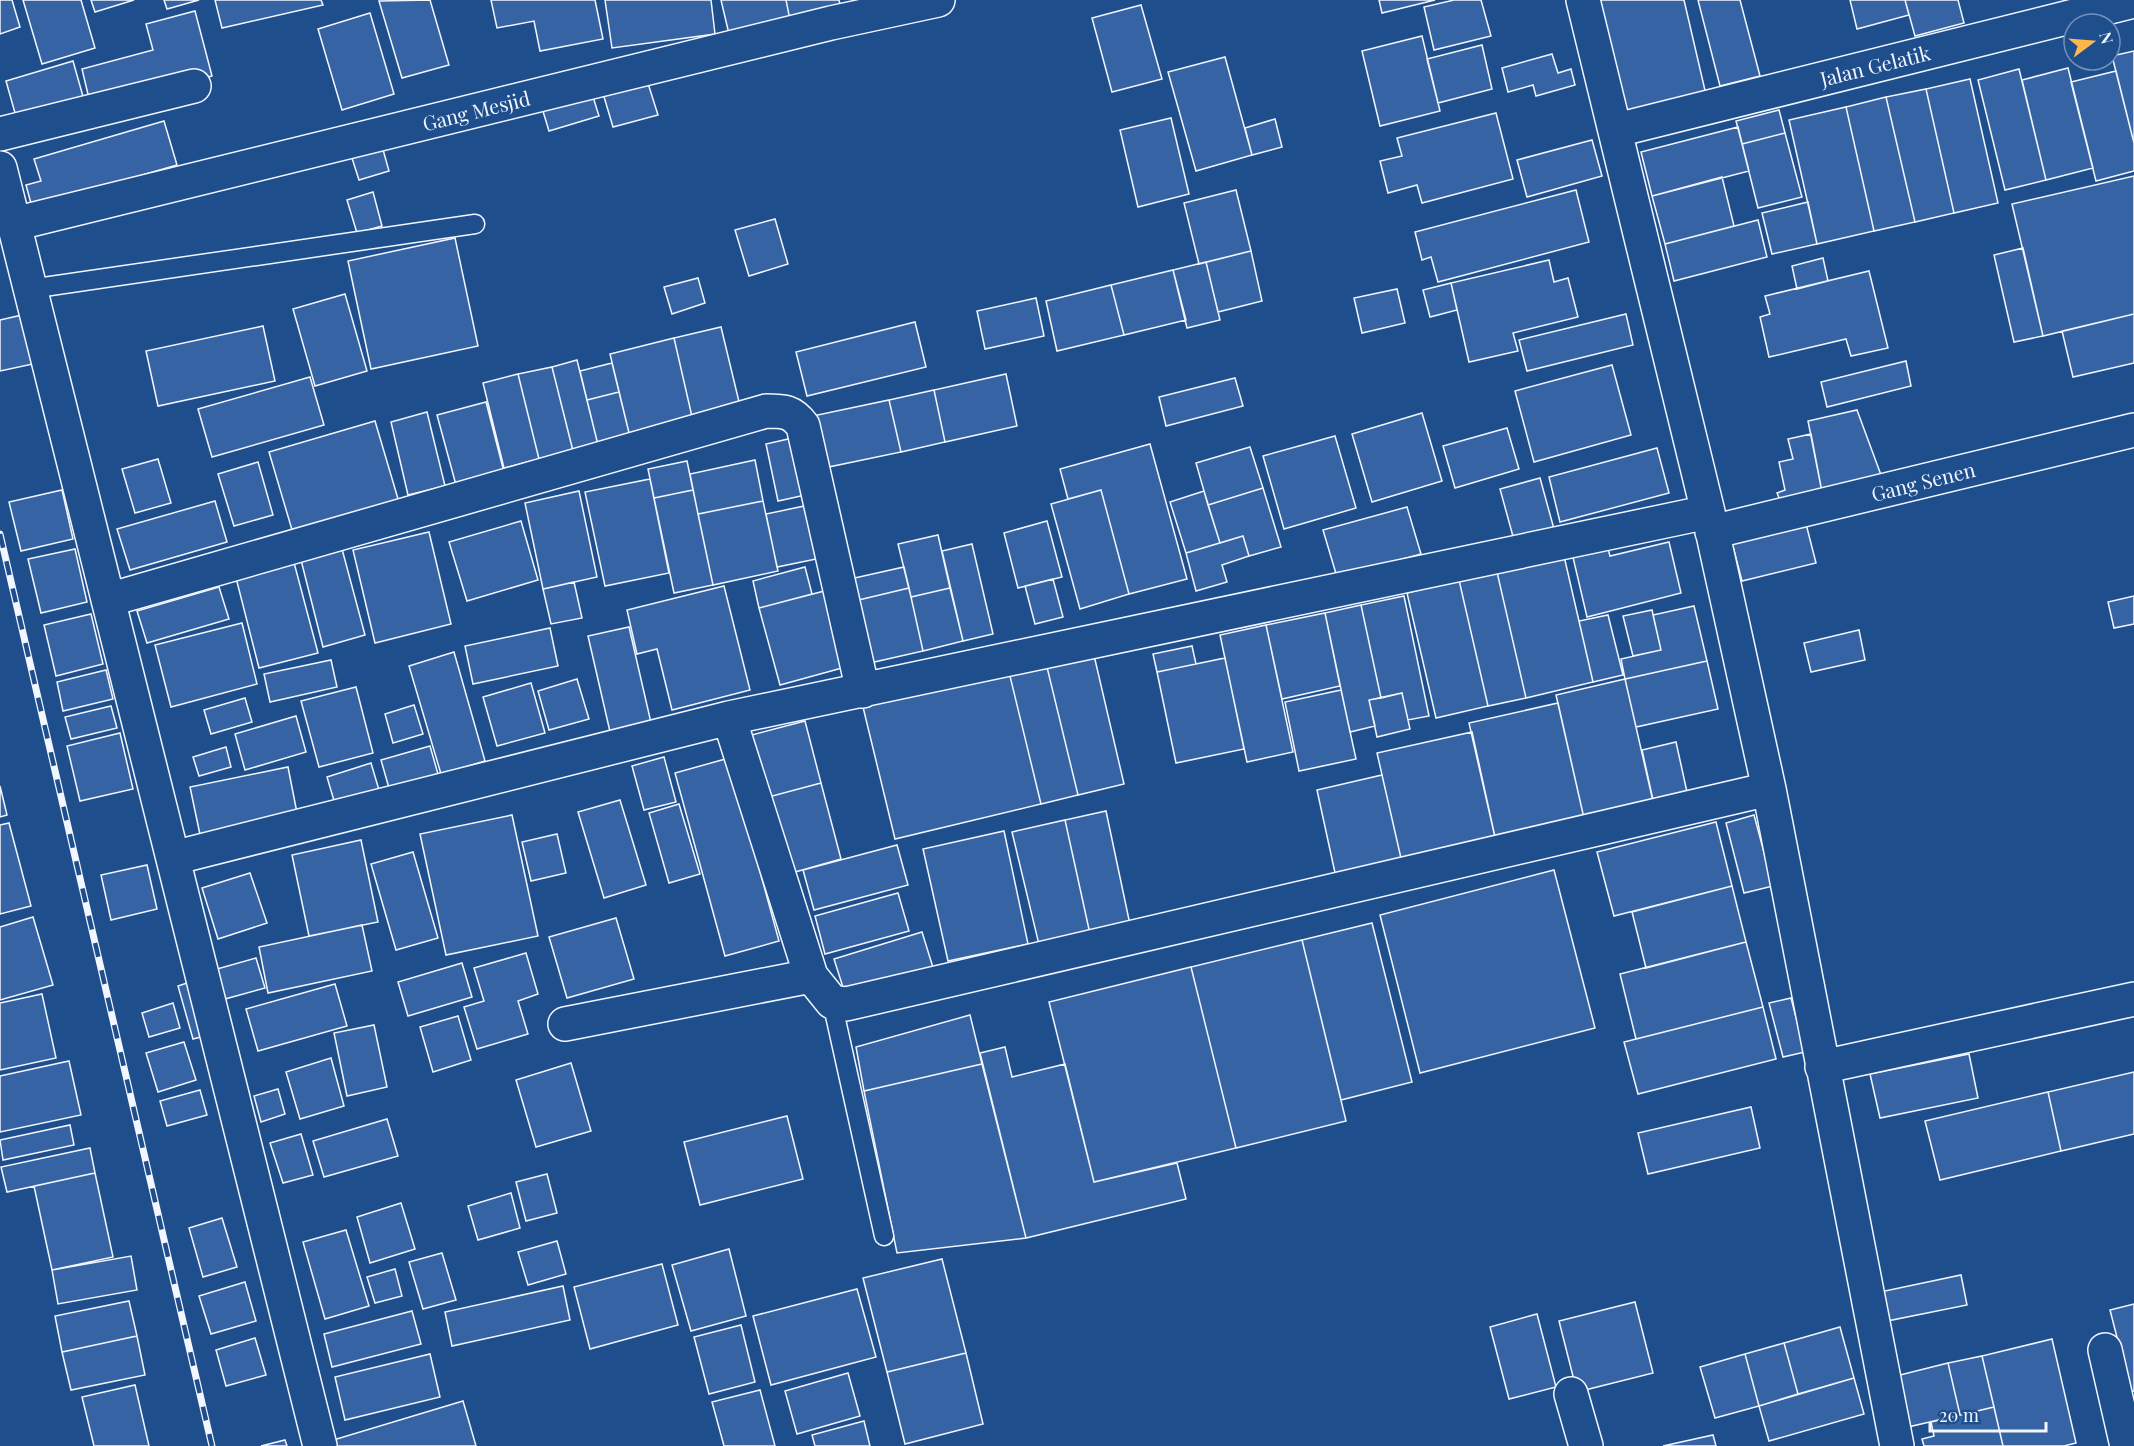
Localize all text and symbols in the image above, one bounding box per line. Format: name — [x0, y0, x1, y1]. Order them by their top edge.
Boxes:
north arrow — [2062, 12, 2122, 72]
text: N — [2095, 29, 2119, 47]
street label: Jalan Gelatik — [1816, 38, 1933, 92]
street label: Gang Mesjid — [419, 83, 533, 136]
street label: Gang Senen — [1868, 455, 1978, 507]
scale bar — [1930, 1395, 2046, 1433]
text: 20 m — [1939, 1403, 1979, 1427]

